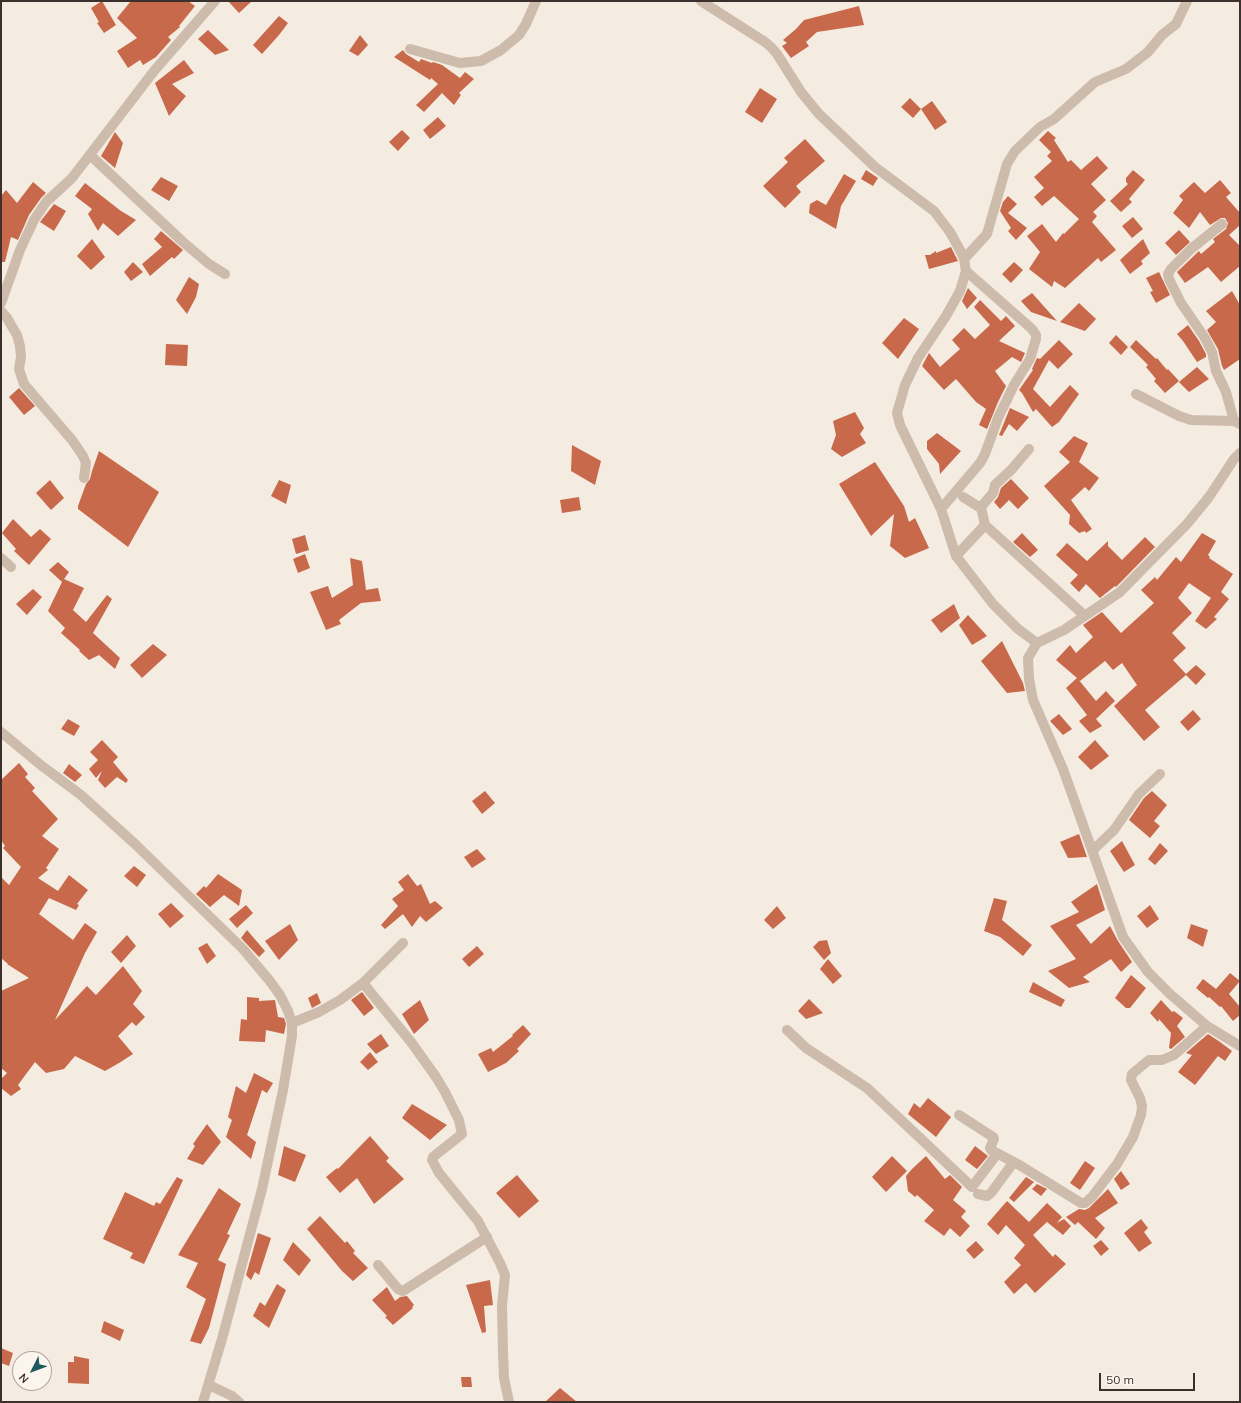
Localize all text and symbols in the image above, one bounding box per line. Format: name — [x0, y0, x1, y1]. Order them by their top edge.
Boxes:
north arrow — [12, 1351, 52, 1391]
scale bar — [1101, 1365, 1197, 1391]
text: N — [16, 1371, 32, 1386]
text: 50 m — [1106, 1372, 1134, 1387]

